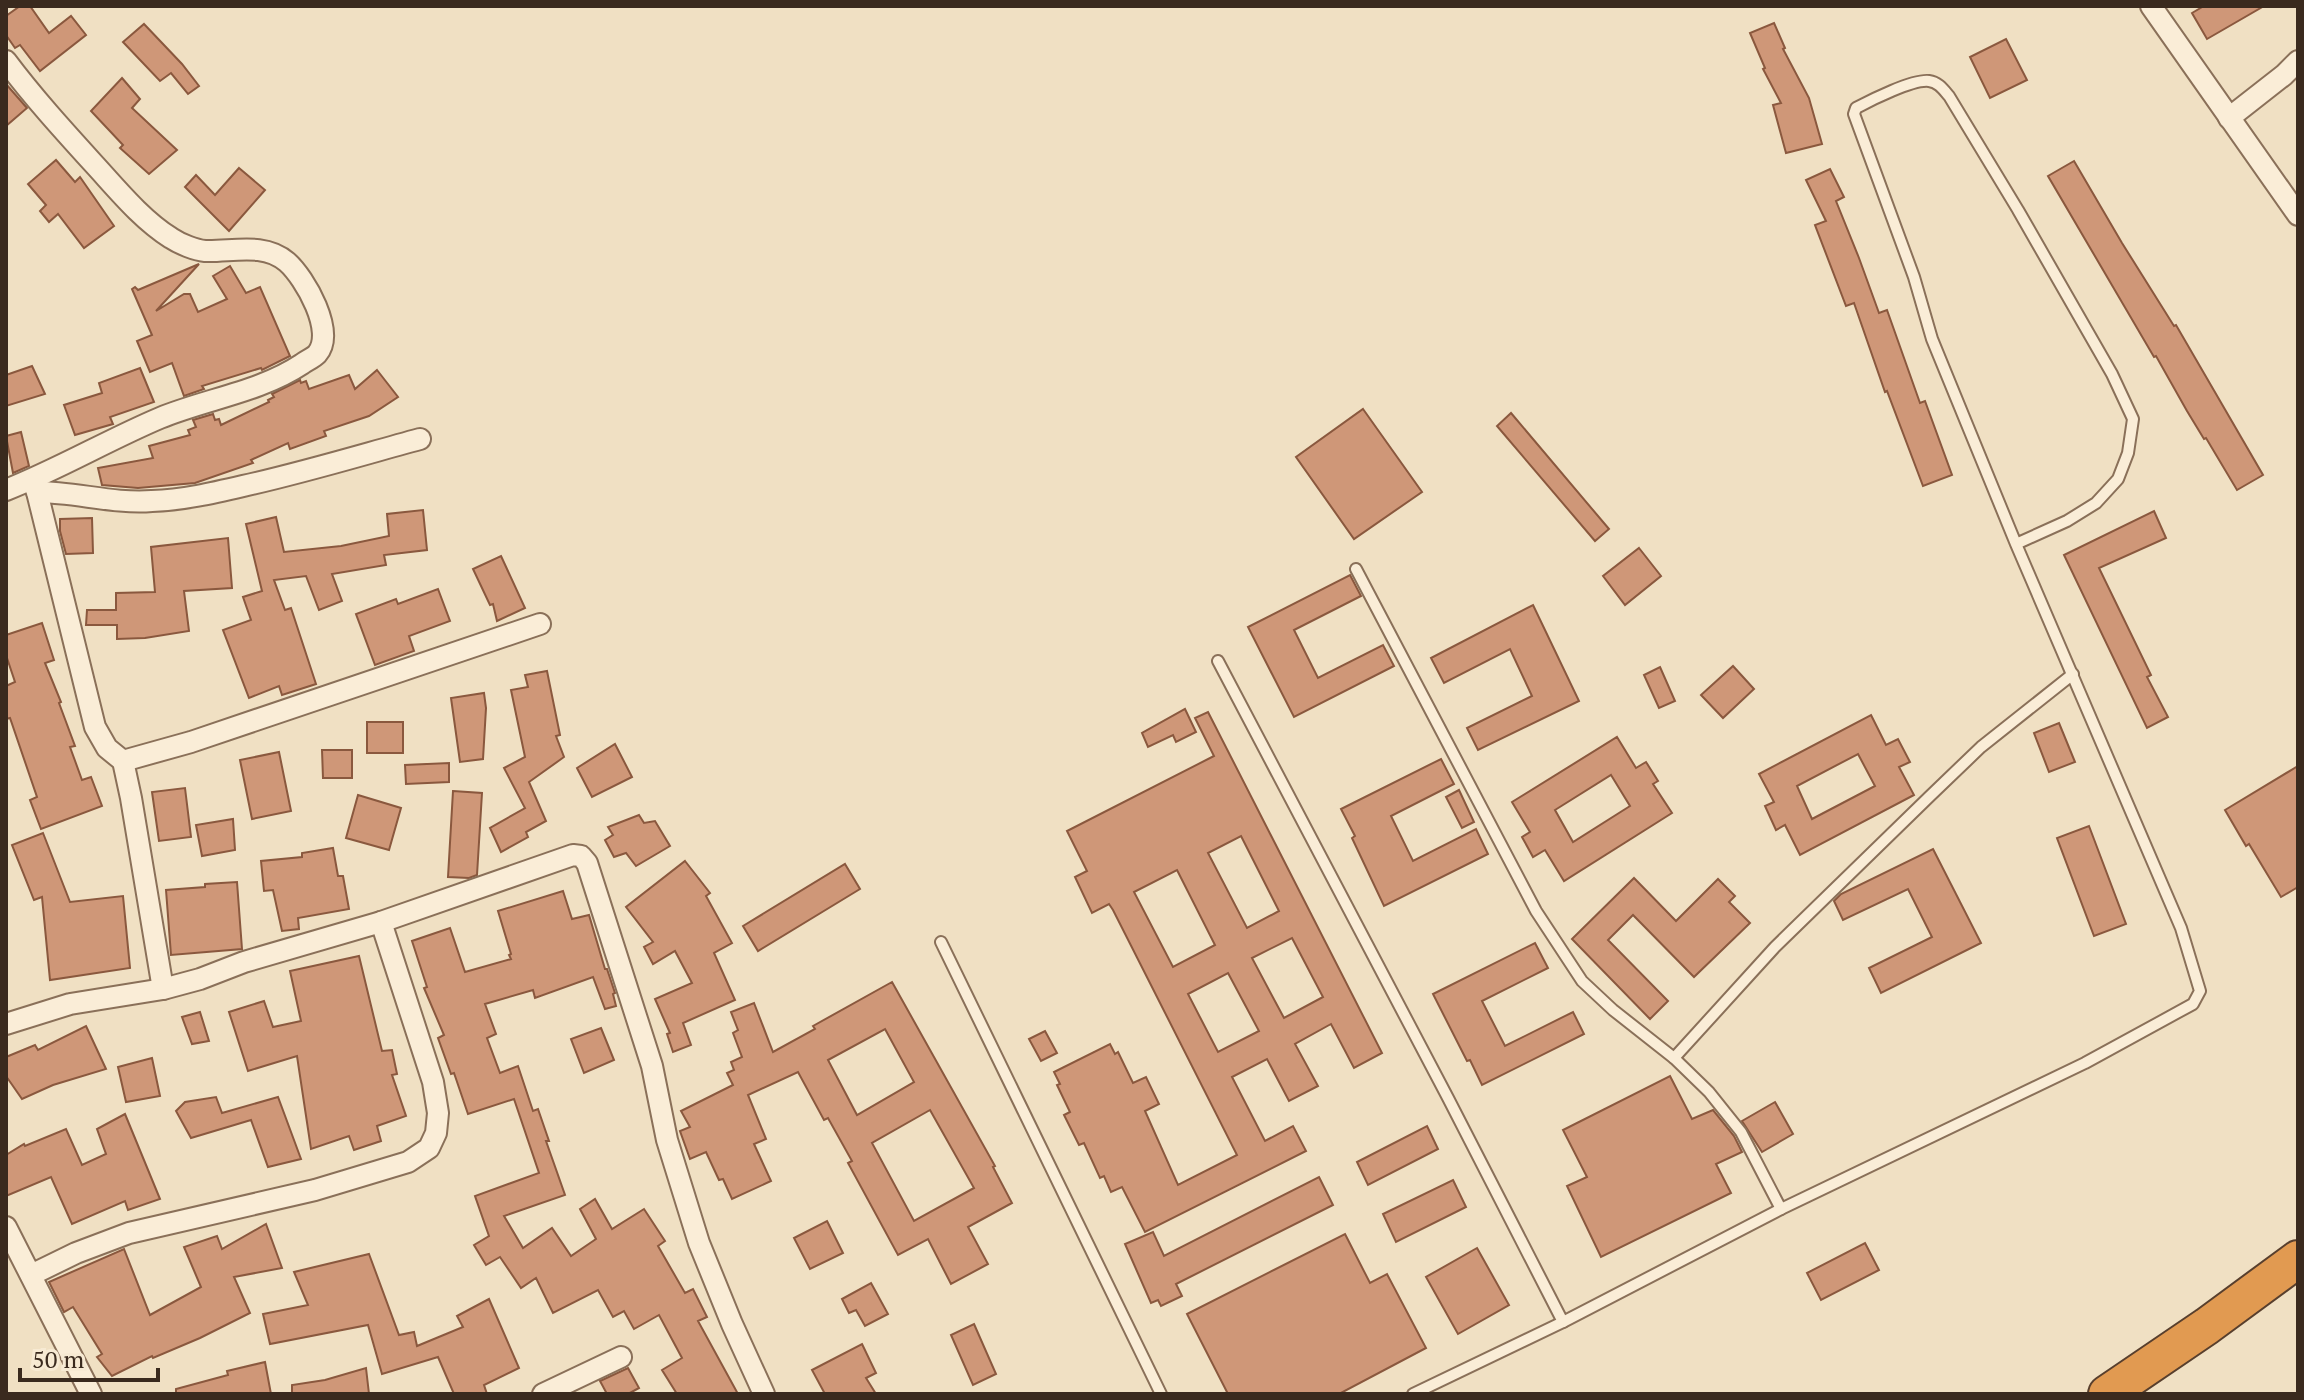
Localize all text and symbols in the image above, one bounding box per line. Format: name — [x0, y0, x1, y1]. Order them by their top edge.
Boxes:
scale bar — [20, 1332, 158, 1382]
text: 50 m — [32, 1343, 84, 1375]

